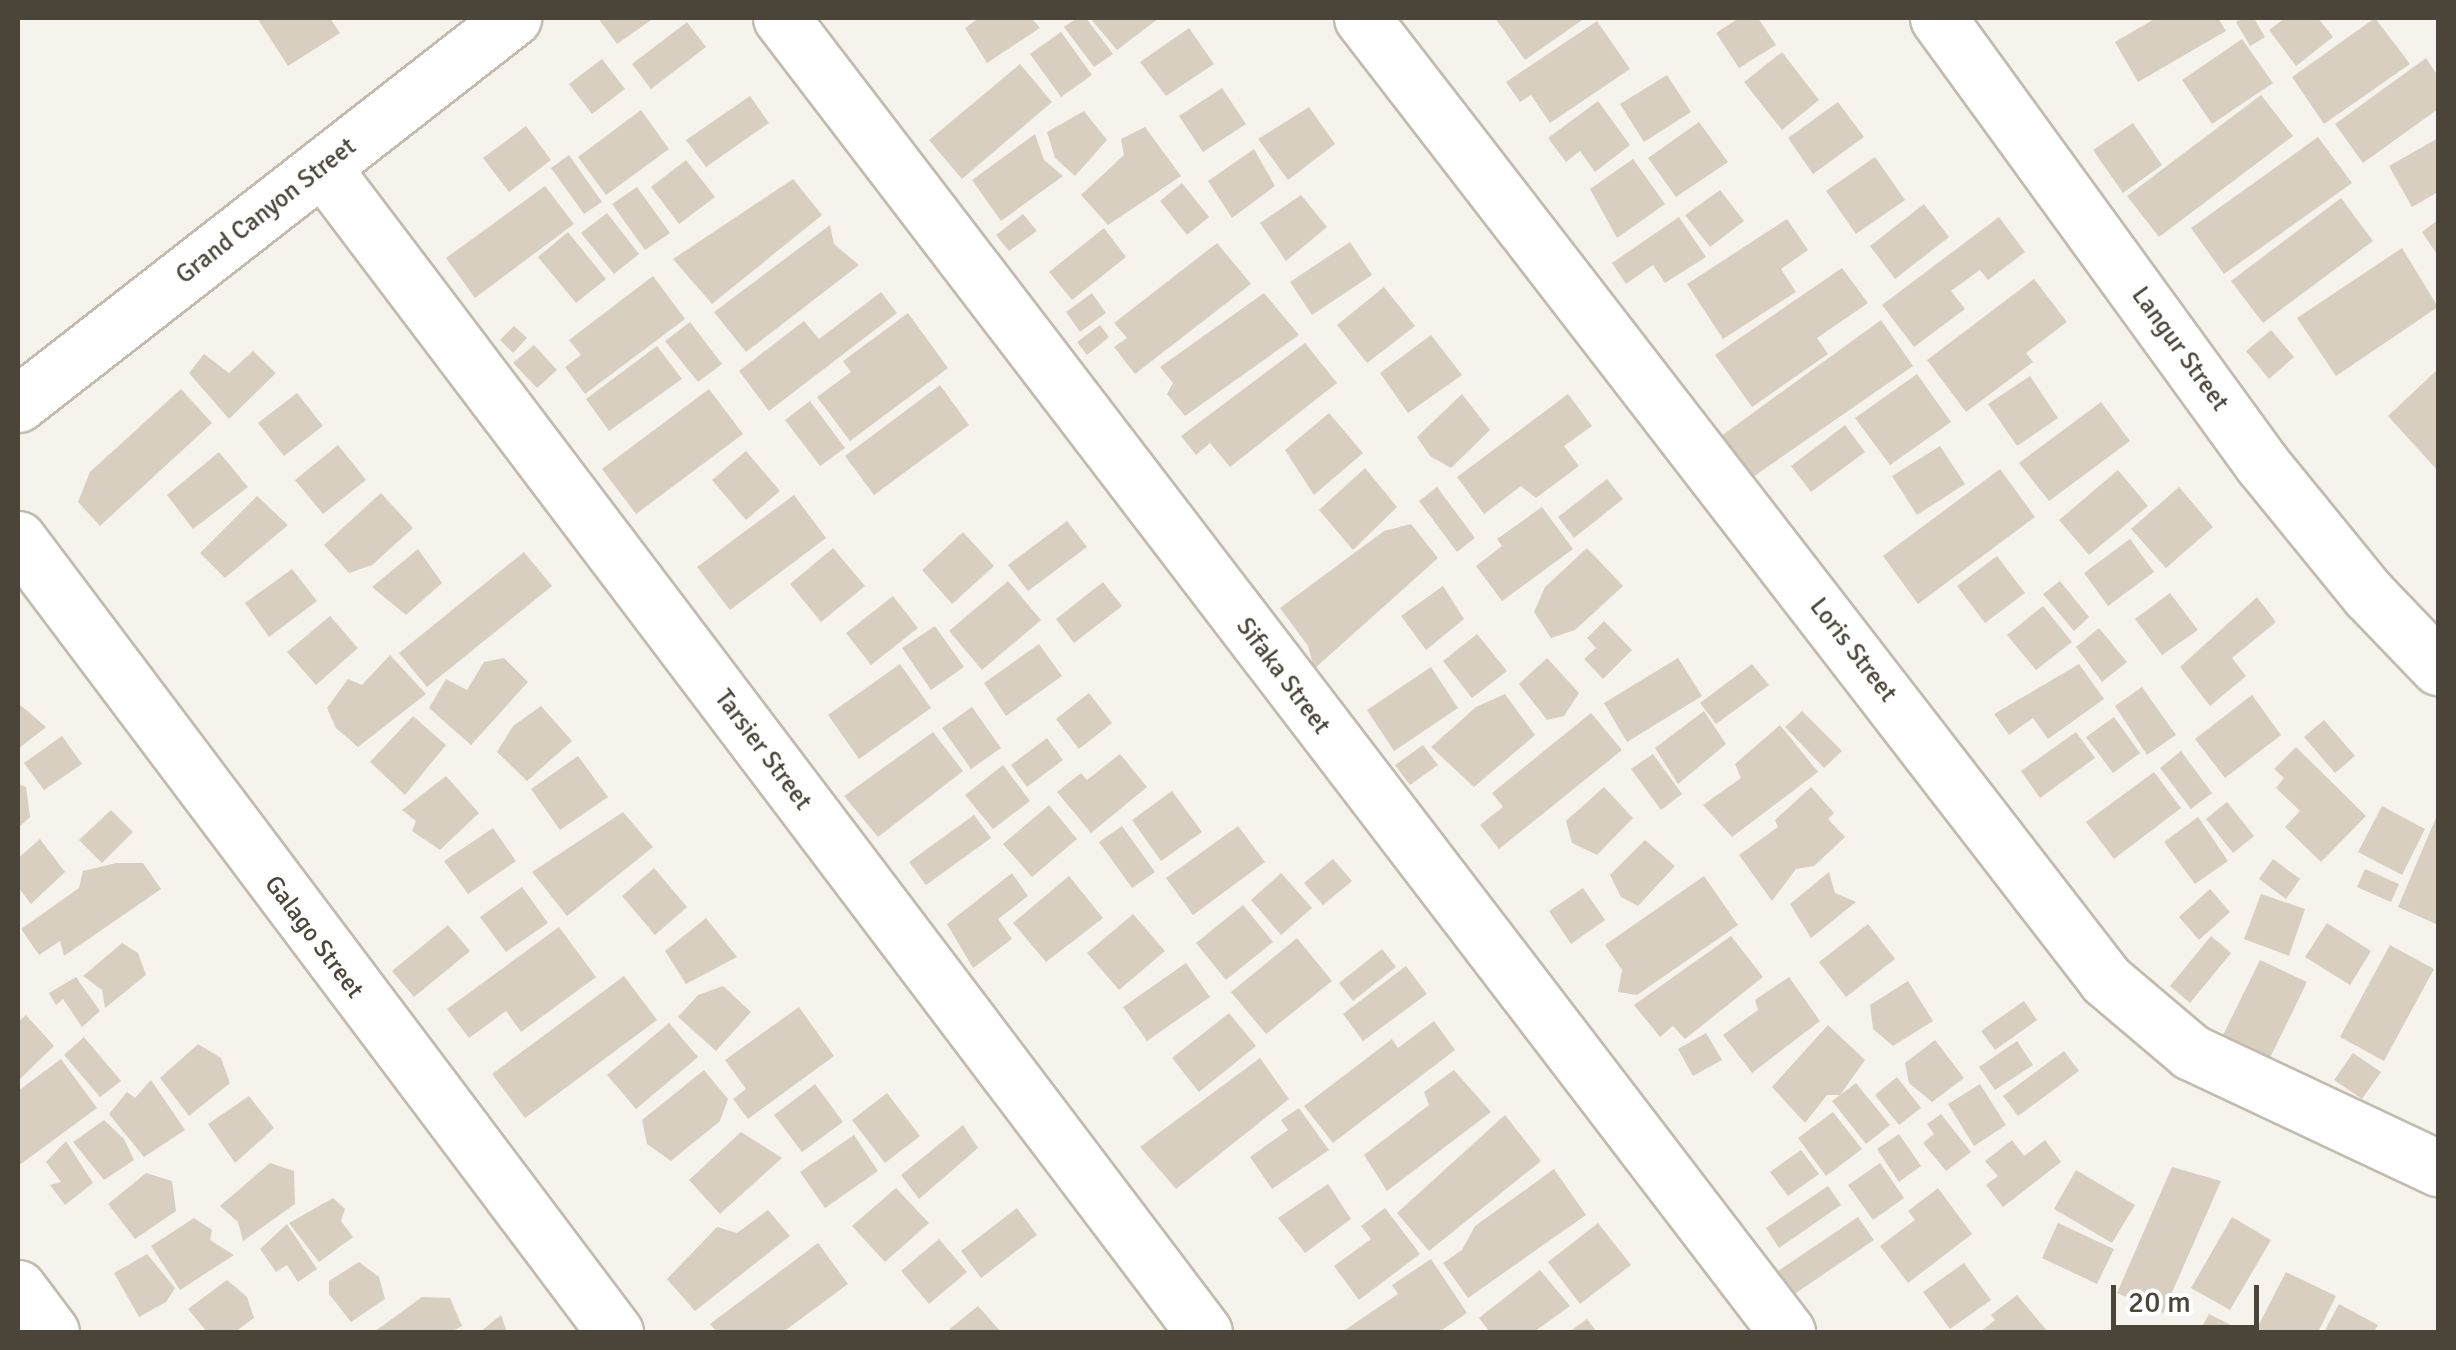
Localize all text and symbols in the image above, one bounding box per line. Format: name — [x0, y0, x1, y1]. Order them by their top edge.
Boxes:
street label: Grand Canyon Street — [170, 132, 362, 290]
street label: Langur Street — [2125, 281, 2235, 417]
street label: Loris Street — [1803, 592, 1903, 708]
street label: Sifaka Street — [1230, 612, 1336, 740]
street label: Tarsier Street — [708, 684, 818, 816]
street label: Galago Street — [258, 870, 370, 1004]
scale bar — [2116, 1265, 2264, 1327]
text: 20 m — [2128, 1284, 2191, 1321]

